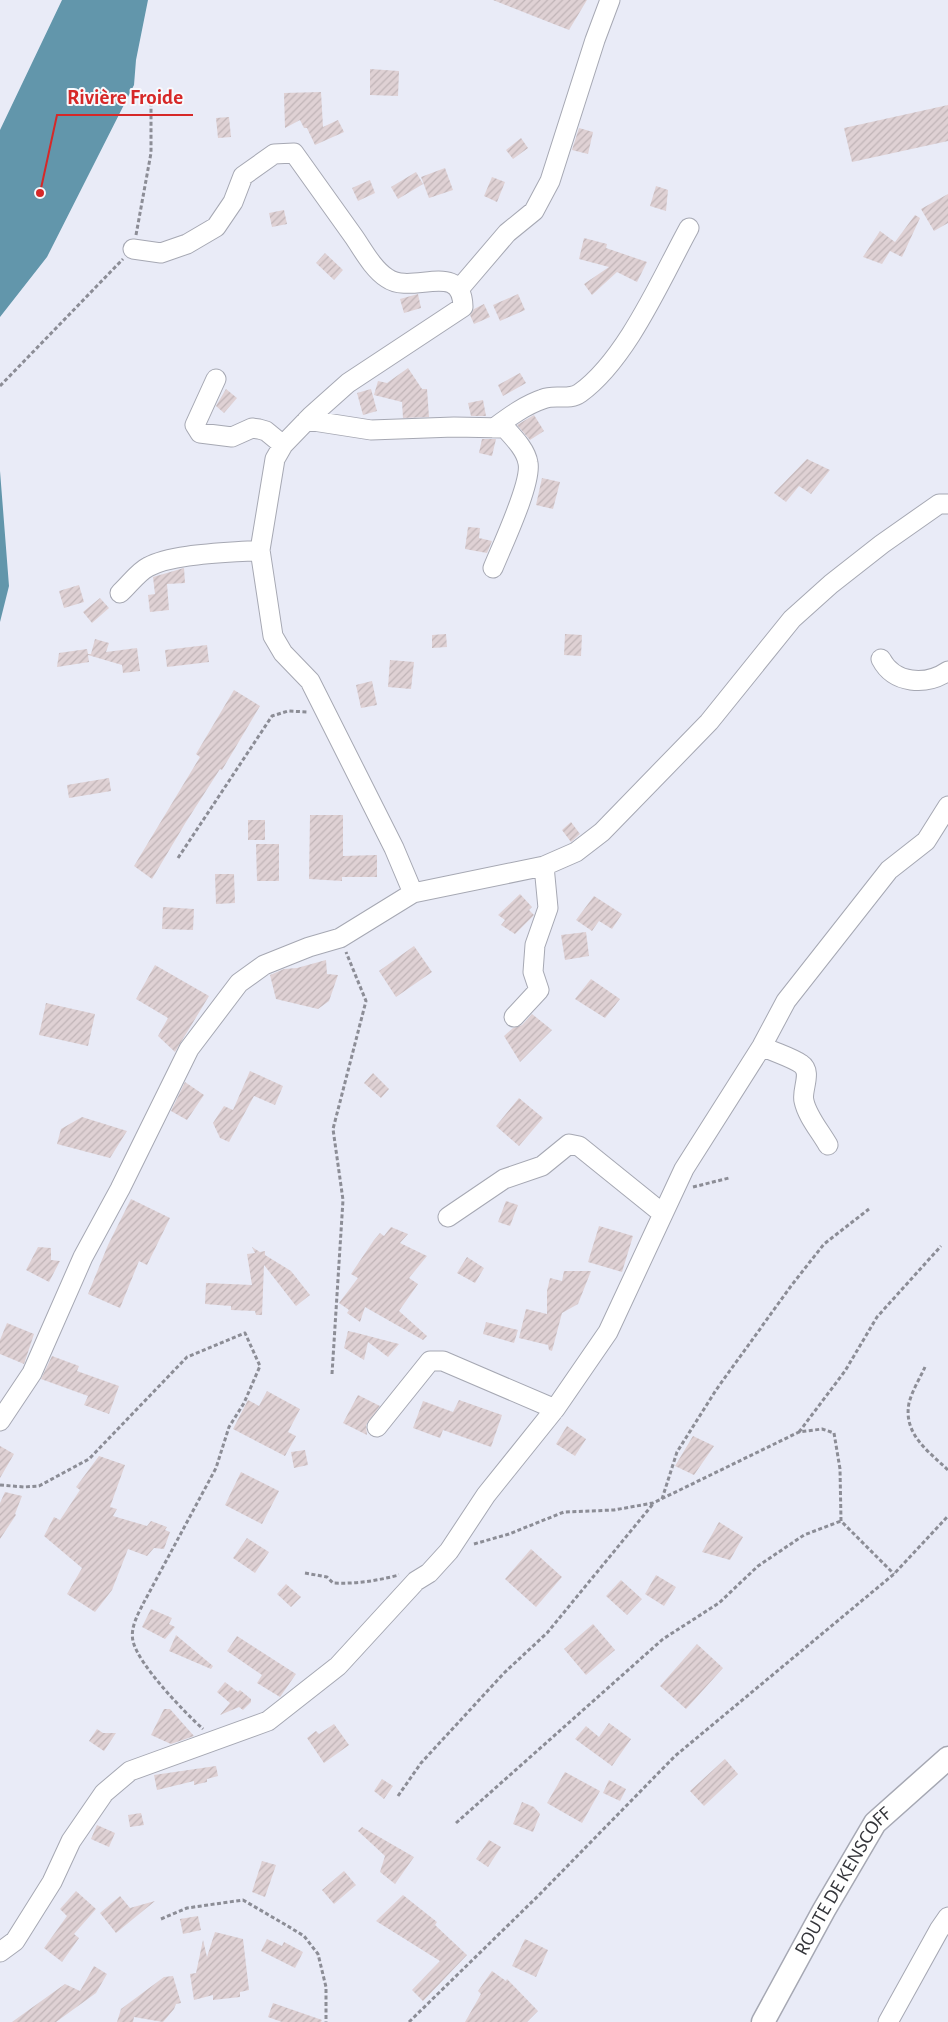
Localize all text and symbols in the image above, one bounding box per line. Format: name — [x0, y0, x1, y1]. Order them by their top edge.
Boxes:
callout: Rivière Froide — [57, 79, 193, 115]
text: Rivière Froide — [67, 87, 183, 108]
street label: ROUTE DE KENSCOFF — [791, 1803, 895, 1959]

